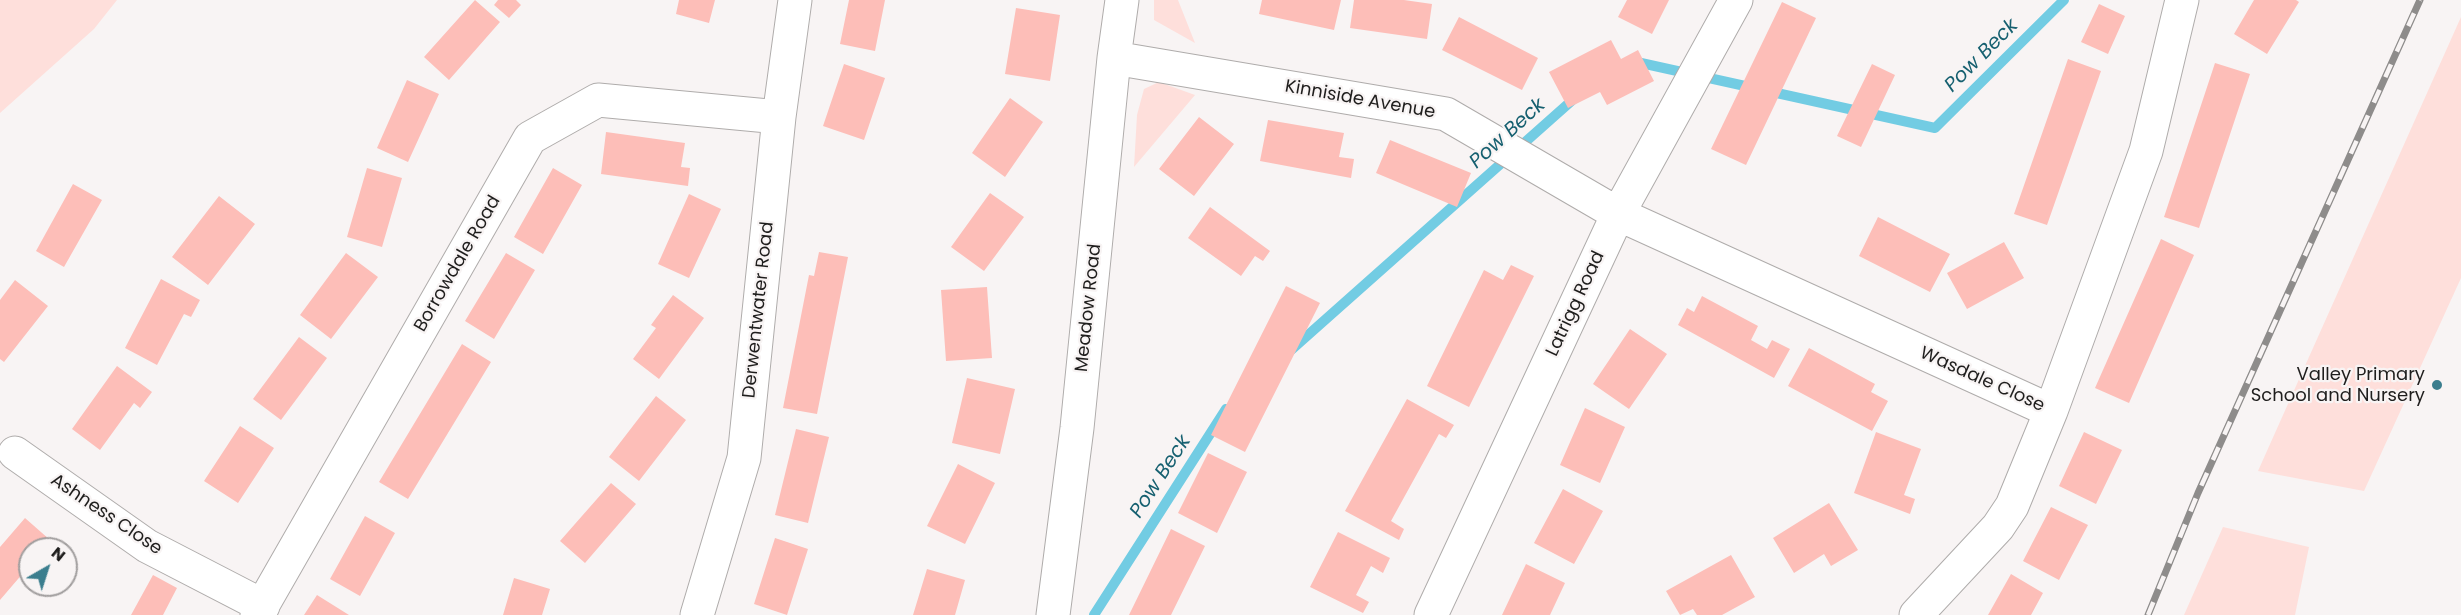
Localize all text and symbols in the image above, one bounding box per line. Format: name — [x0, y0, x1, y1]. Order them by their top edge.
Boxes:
water label: Pow Beck — [1940, 14, 2024, 98]
street label: Kinniside Avenue — [1283, 76, 1437, 124]
water label: Pow Beck — [1465, 94, 1551, 174]
street label: Borrowdale Road — [410, 192, 506, 336]
street label: Derwentwater Road — [739, 221, 779, 399]
street label: Meadow Road — [1072, 243, 1106, 373]
street label: Latrigg Road — [1542, 248, 1610, 360]
street label: Wasdale Close — [1916, 343, 2048, 417]
place label: Valley Primary School and Nursery — [2251, 364, 2425, 406]
marker: Valley Primary School and Nursery — [2430, 378, 2444, 392]
water label: Pow Beck — [1125, 431, 1197, 523]
street label: Ashness Close — [46, 470, 166, 560]
north arrow — [18, 537, 78, 597]
text: N — [46, 541, 70, 567]

